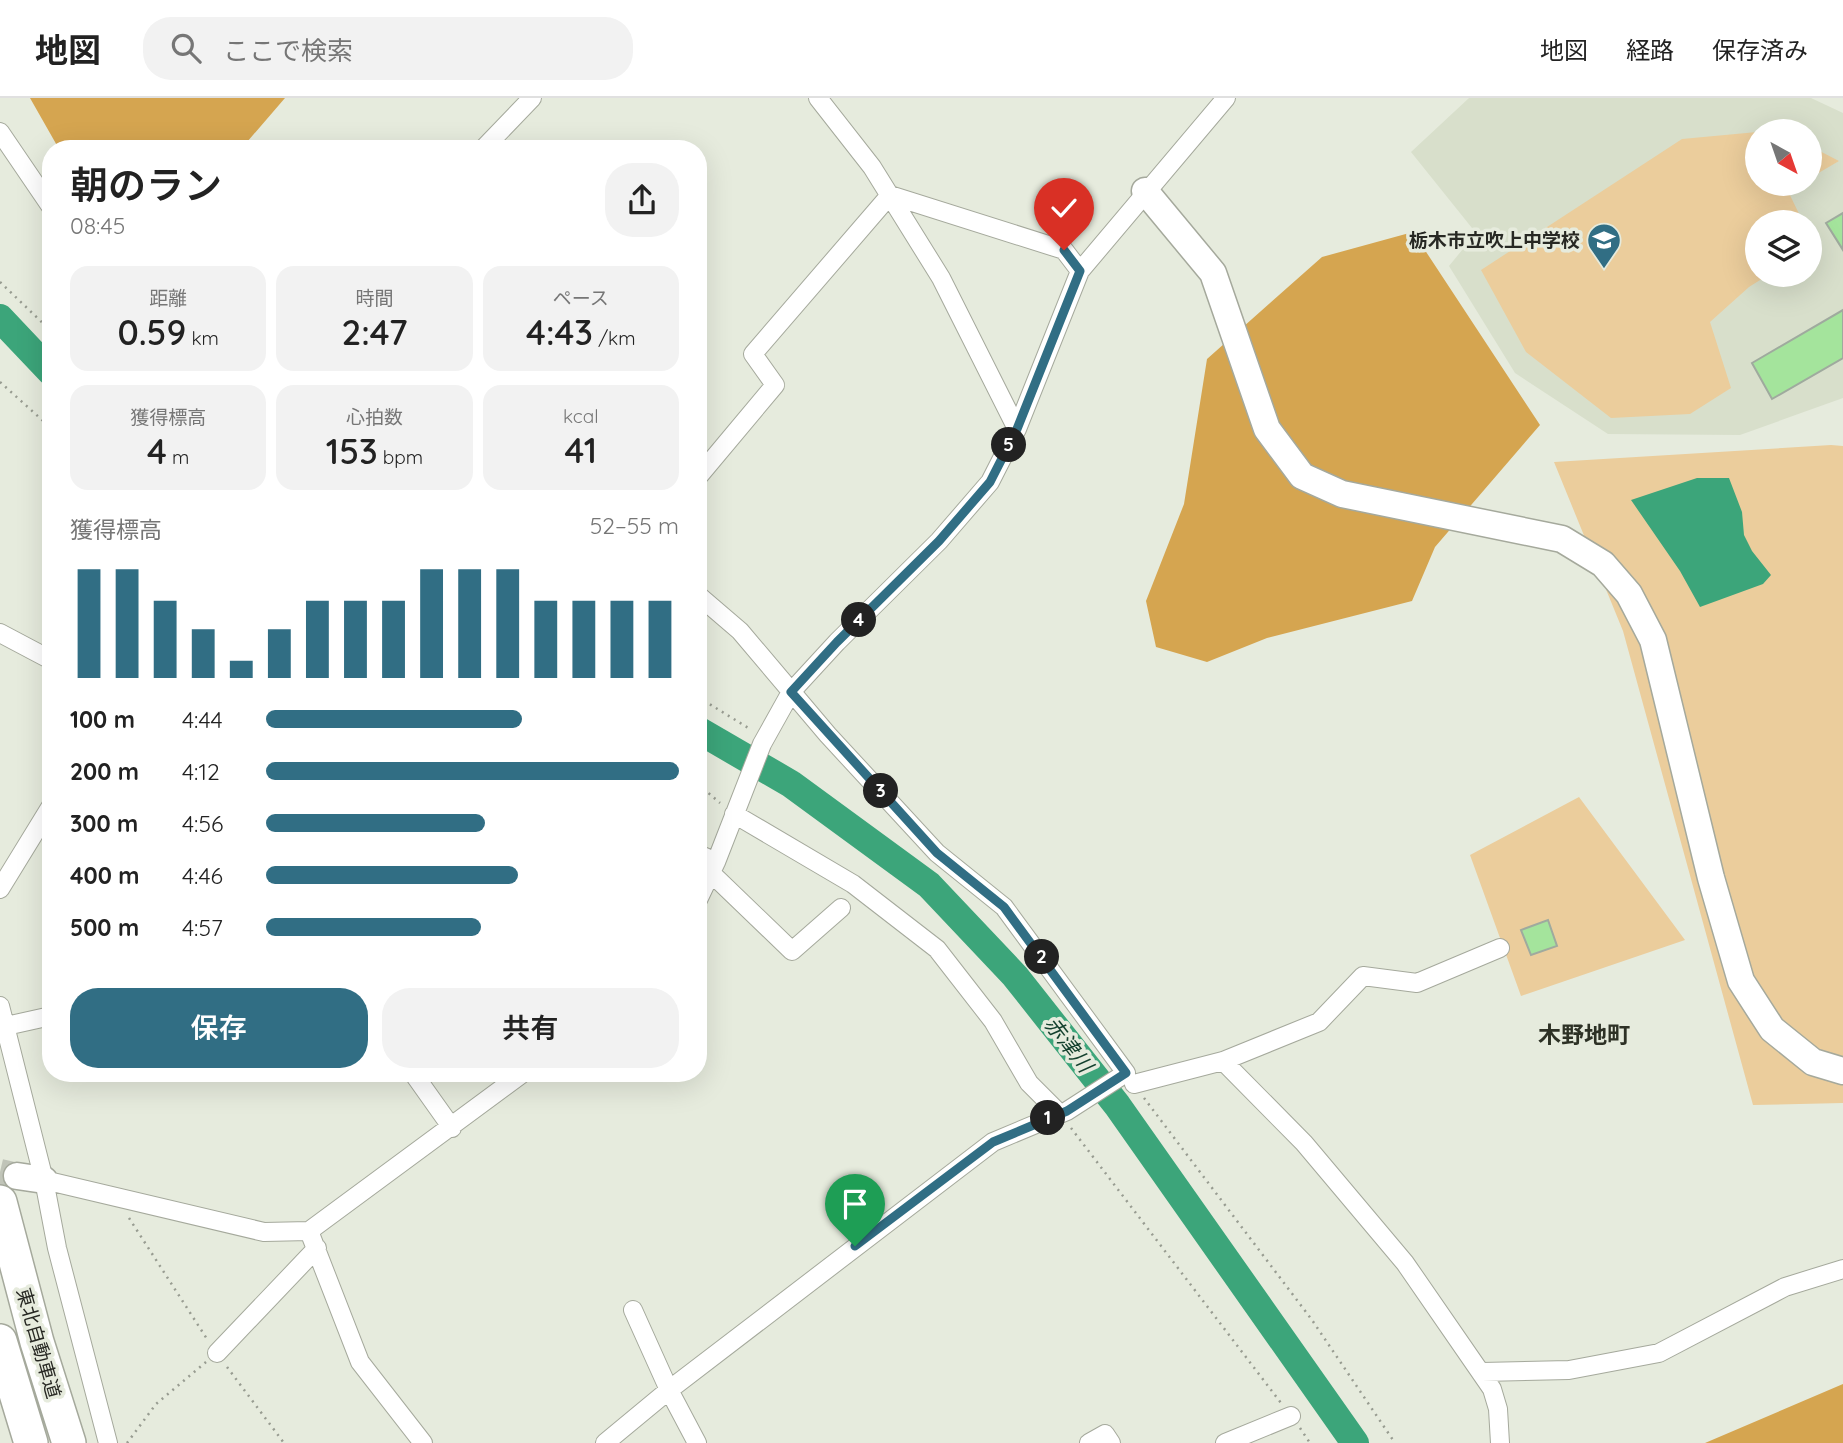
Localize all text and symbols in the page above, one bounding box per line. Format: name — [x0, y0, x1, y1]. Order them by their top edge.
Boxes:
search box — [143, 17, 633, 80]
text: 地図 — [35, 29, 101, 70]
icon: search — [167, 29, 205, 67]
text: ここで検索 — [223, 34, 353, 67]
text: 地図 — [1540, 35, 1588, 65]
text: 経路 — [1626, 35, 1674, 65]
text: 保存済み — [1712, 35, 1808, 65]
north arrow — [1745, 119, 1822, 196]
map controls — [1745, 119, 1822, 287]
text: 朝のラン — [70, 161, 222, 209]
button: share — [605, 163, 679, 237]
pin — [1034, 178, 1094, 250]
icon: check — [1045, 189, 1083, 227]
button: layers — [1745, 210, 1822, 287]
text: 08:45 — [70, 211, 125, 240]
school or university icon: 栃木市立吹上中学校 — [1585, 221, 1623, 270]
place label: 栃木市立吹上中学校 — [1409, 228, 1580, 252]
text: 距離 — [149, 286, 187, 310]
text: 時間 — [355, 286, 394, 310]
text: ペース — [553, 286, 609, 310]
text: 0.59 — [117, 310, 186, 354]
text: 2:47 — [342, 310, 407, 354]
text: 4:43 — [526, 310, 593, 354]
text: km — [186, 326, 219, 350]
text: /km — [593, 326, 636, 350]
text: kcal — [563, 404, 599, 428]
text: 獲得標高 — [130, 405, 206, 429]
text: 心拍数 — [346, 405, 403, 429]
text: 41 — [565, 428, 597, 472]
pin: 5 — [992, 428, 1026, 462]
text: 4 — [147, 429, 167, 473]
text: 153 — [326, 429, 378, 473]
text: 5 — [1003, 432, 1014, 456]
text: m — [167, 445, 189, 469]
text: bpm — [378, 445, 423, 469]
text: 52–55 m — [590, 511, 679, 540]
text: 獲得標高 — [70, 515, 162, 544]
pin: 4 — [842, 602, 876, 638]
text: 4 — [853, 607, 864, 631]
text: 100 m — [70, 705, 135, 734]
text: 4:44 — [182, 705, 223, 734]
text: 200 m — [70, 757, 139, 786]
text: 4:12 — [182, 757, 220, 786]
pin: 3 — [864, 774, 898, 808]
text: 3 — [875, 778, 886, 802]
text: 300 m — [70, 809, 138, 838]
text: 4:56 — [182, 809, 223, 838]
text: 400 m — [70, 861, 139, 890]
text: 4:46 — [182, 861, 223, 890]
text: 500 m — [70, 913, 139, 942]
text: 4:57 — [182, 913, 223, 942]
pin: 2 — [1024, 940, 1060, 974]
text: 2 — [1036, 944, 1047, 968]
button: 保存 — [70, 988, 368, 1068]
button: 共有 — [382, 988, 679, 1068]
water label: 赤津川 — [1039, 1011, 1100, 1078]
district label: 木野地町 — [1538, 1020, 1630, 1049]
pin: 1 — [1030, 1100, 1066, 1136]
text: 1 — [1044, 1105, 1051, 1129]
pin — [825, 1174, 885, 1246]
icon: arrive — [836, 1185, 874, 1223]
street label: 東北自動車道 — [12, 1285, 66, 1401]

